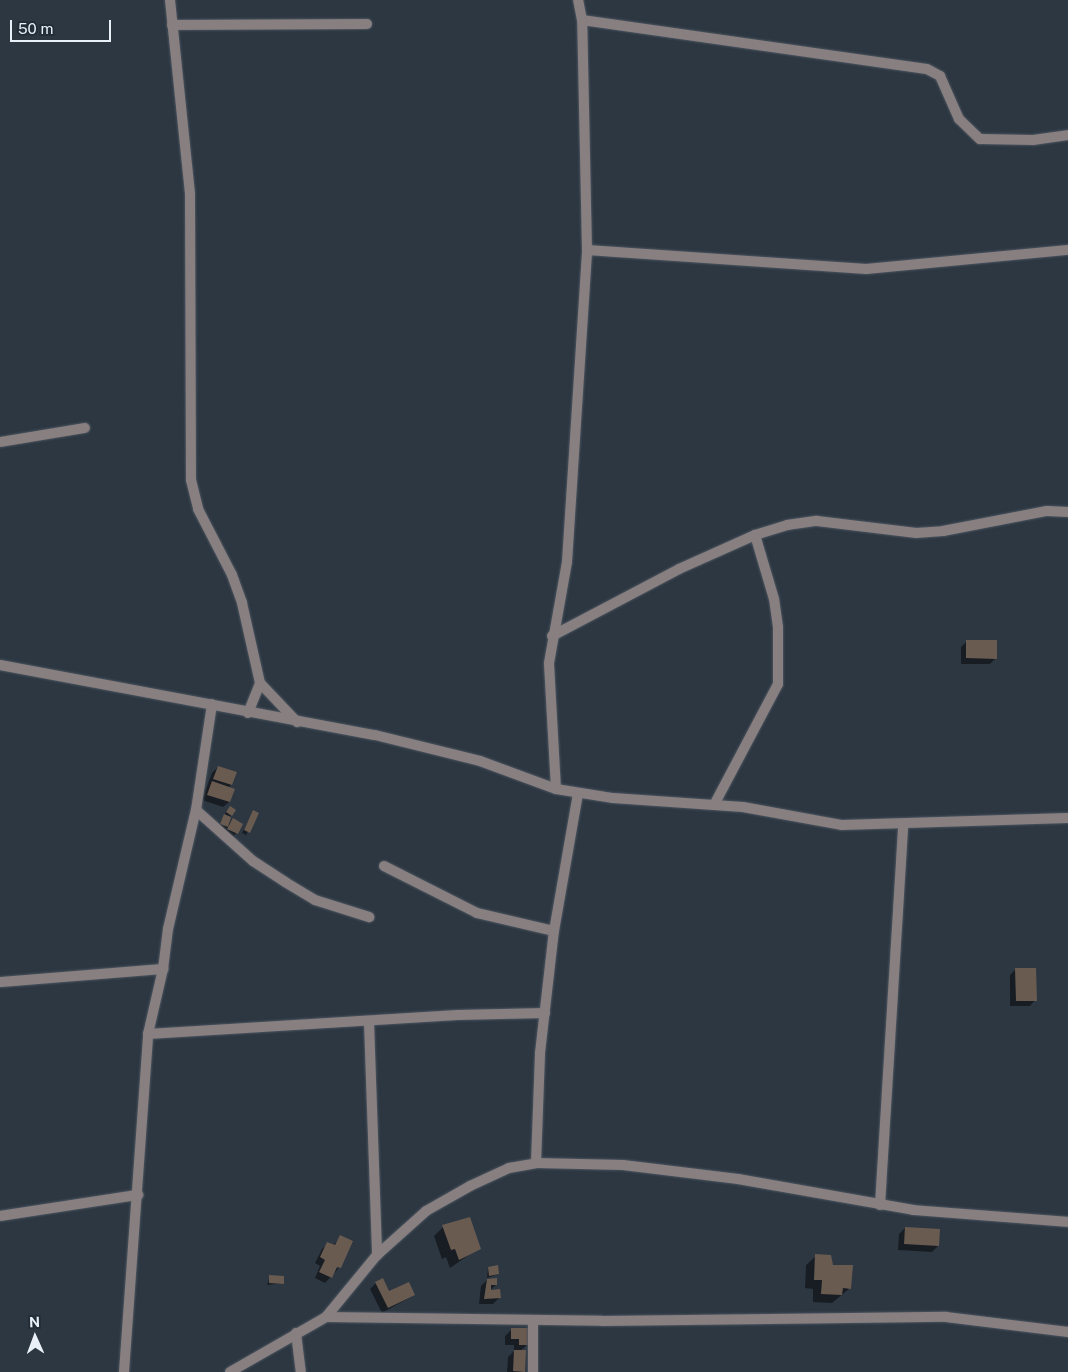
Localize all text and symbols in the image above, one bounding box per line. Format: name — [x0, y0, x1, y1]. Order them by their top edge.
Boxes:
scale bar — [12, 10, 114, 42]
text: 50 m — [18, 20, 53, 37]
north arrow — [10, 1312, 60, 1362]
text: N — [29, 1314, 40, 1330]

